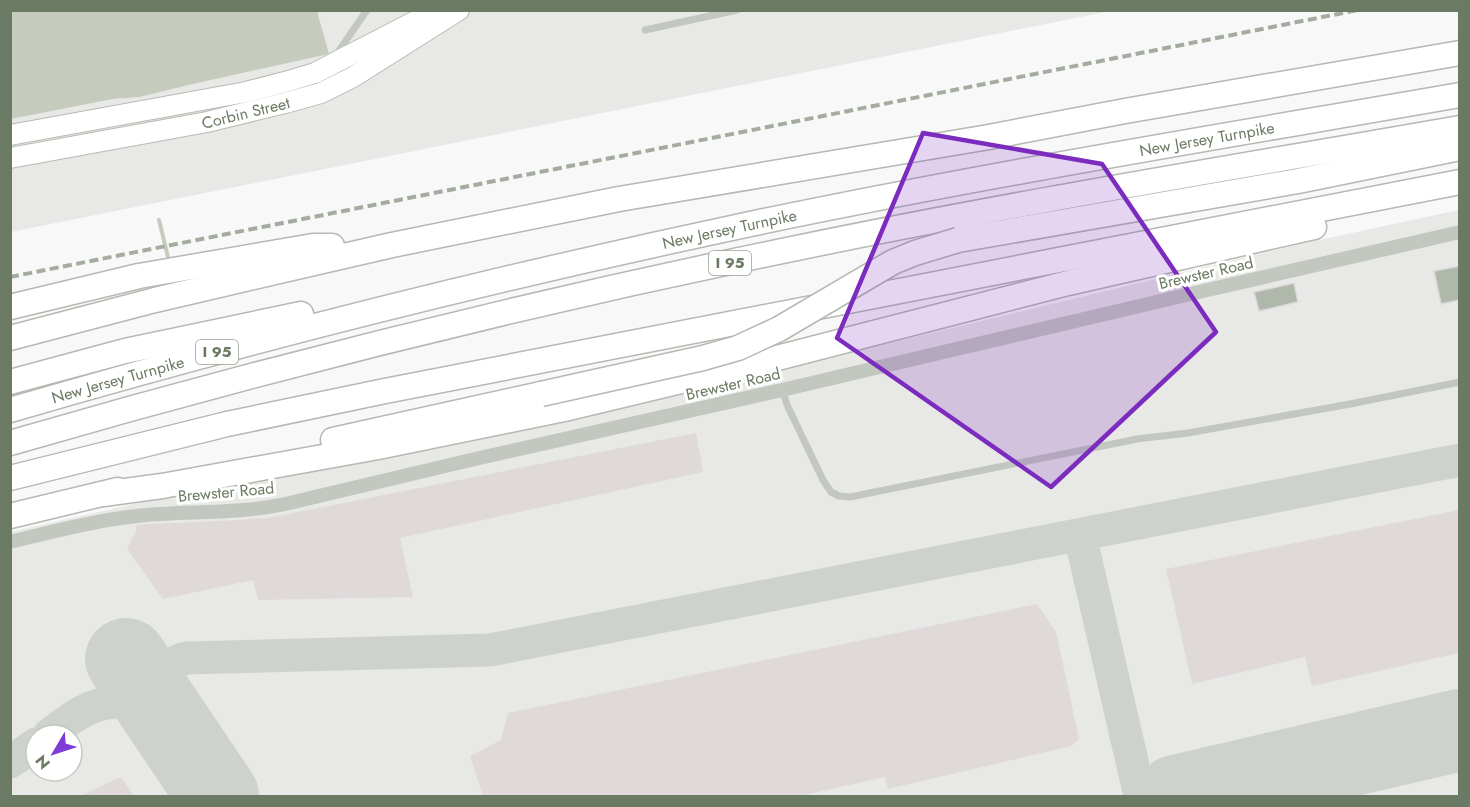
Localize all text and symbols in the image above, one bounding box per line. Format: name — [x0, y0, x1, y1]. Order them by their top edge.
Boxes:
street label: Corbin Street — [199, 91, 293, 134]
street label: New Jersey Turnpike — [1137, 116, 1276, 162]
street label: New Jersey Turnpike — [660, 203, 799, 254]
road number: I 95 — [709, 251, 751, 275]
street label: Brewster Road — [1156, 251, 1256, 295]
road number: I 95 — [196, 340, 238, 364]
street label: New Jersey Turnpike — [49, 350, 187, 409]
street label: Brewster Road — [683, 362, 783, 406]
street label: Brewster Road — [177, 476, 275, 508]
north arrow — [24, 723, 84, 783]
text: N — [30, 750, 56, 774]

